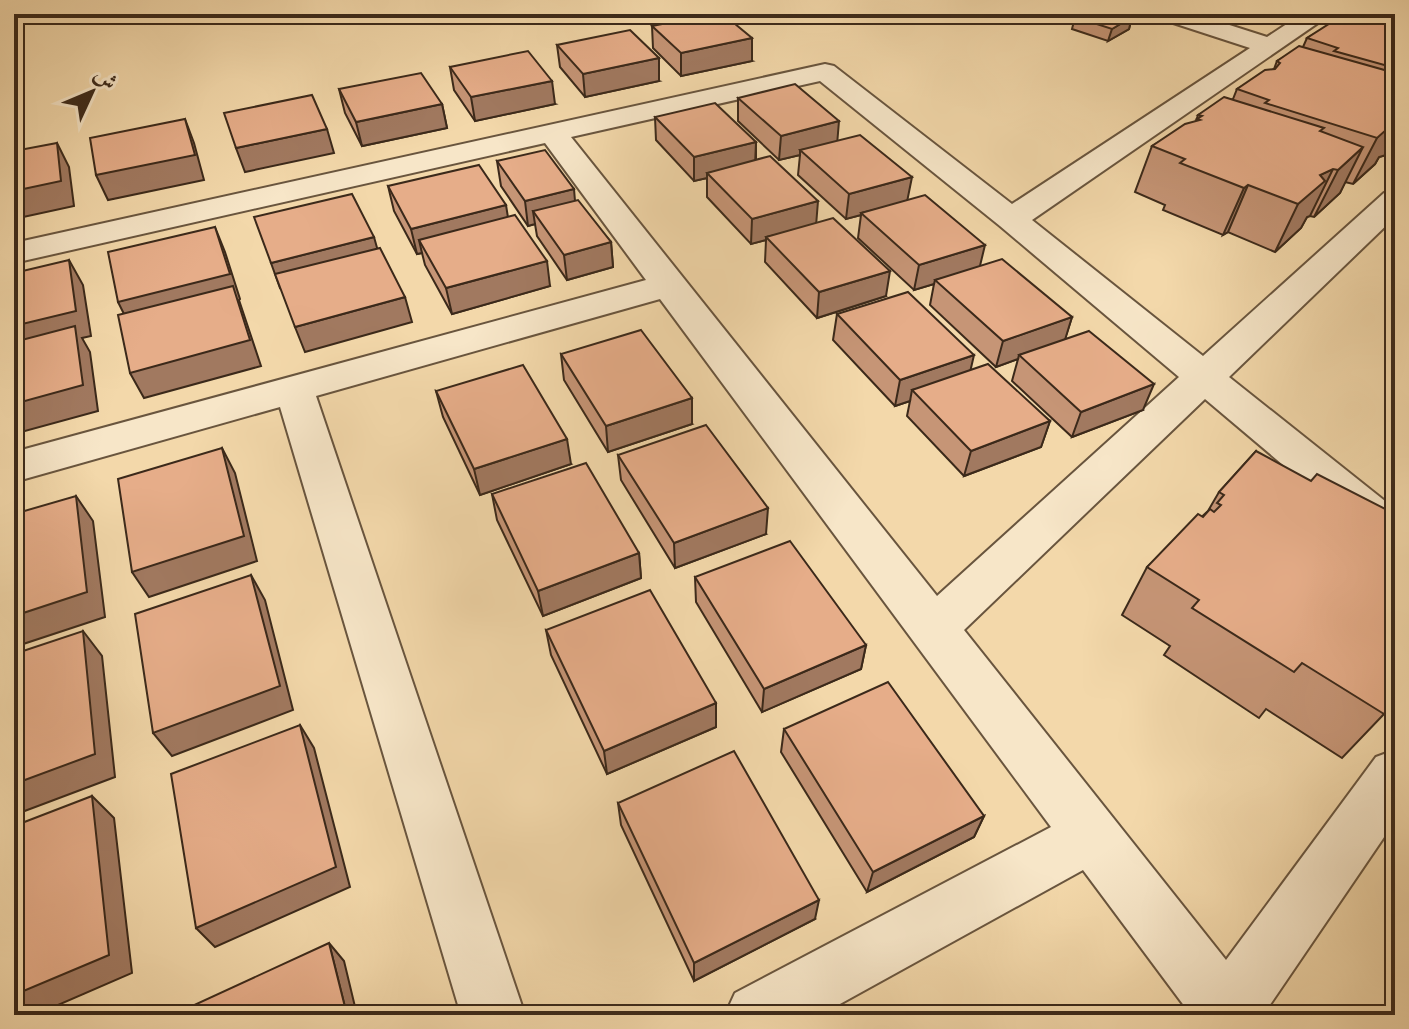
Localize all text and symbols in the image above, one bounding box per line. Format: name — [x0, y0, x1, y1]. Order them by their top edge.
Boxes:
north arrow — [52, 52, 132, 132]
text: ش — [88, 62, 123, 96]

